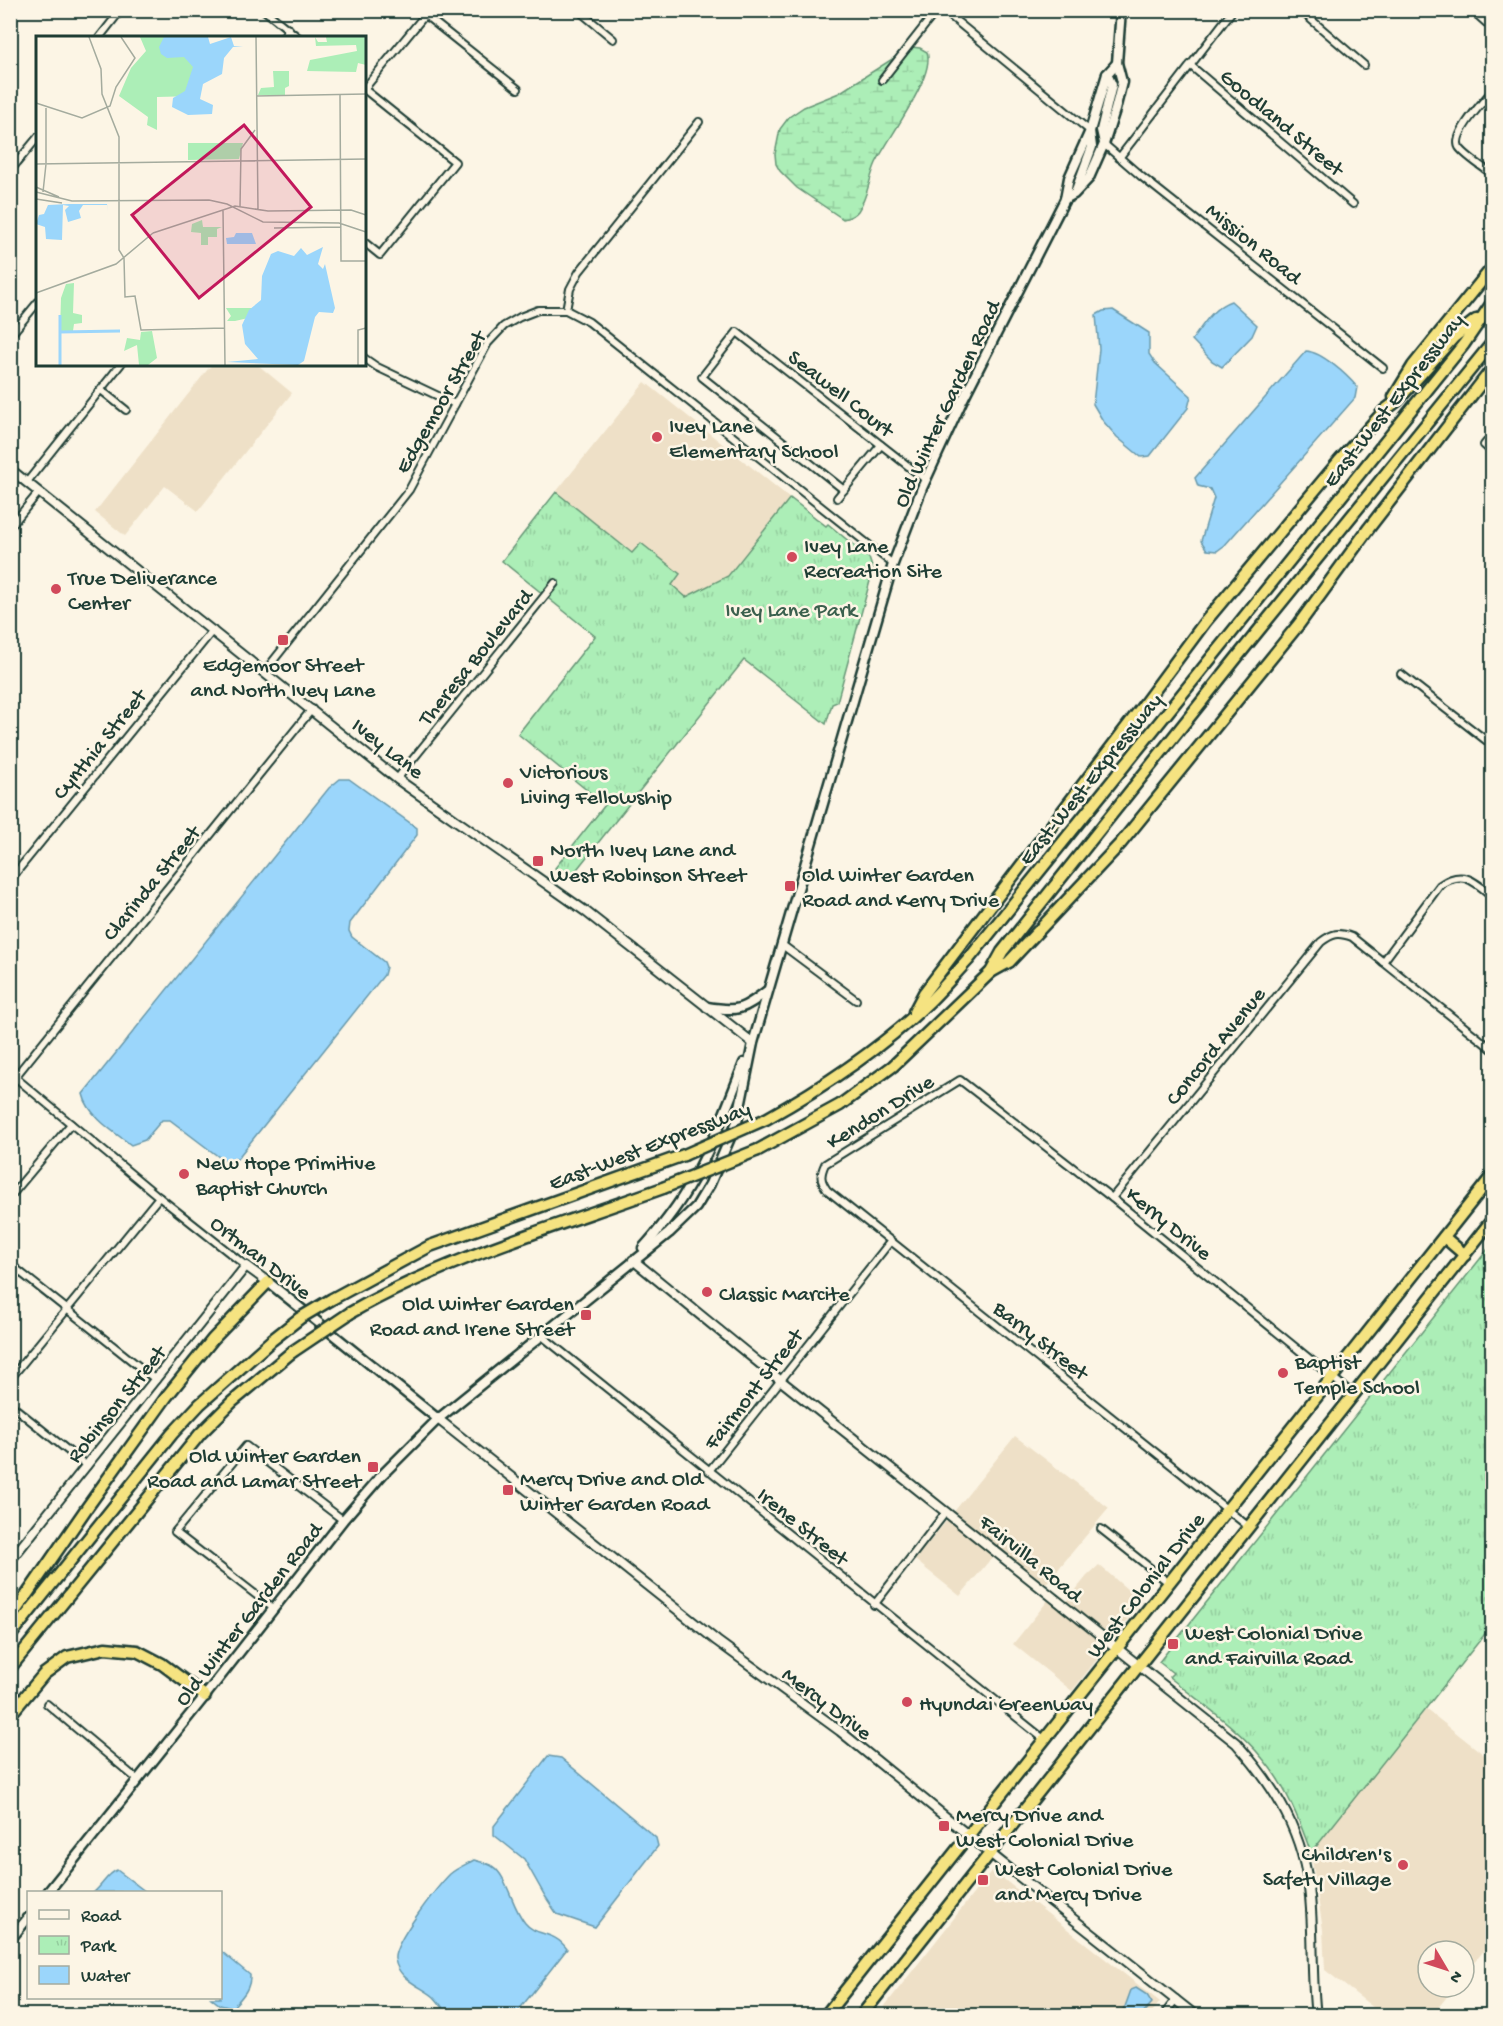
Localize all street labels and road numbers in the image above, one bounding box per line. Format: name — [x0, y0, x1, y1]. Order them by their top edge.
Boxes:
street label: Goodland Street — [1213, 65, 1349, 185]
street label: Mission Road — [1199, 198, 1307, 293]
street label: Old Winter Garden Road — [889, 295, 1009, 512]
street label: East-West Expressway — [1319, 309, 1471, 494]
street label: Edgemoor Street — [391, 325, 495, 479]
street label: Seawell Court — [781, 346, 899, 446]
street label: Theresa Boulevard — [413, 583, 541, 734]
street label: Cynthia Street — [49, 683, 155, 806]
street label: East-West Expressway — [1015, 689, 1170, 872]
street label: Ivey Lane — [345, 714, 428, 787]
street label: Clarinda Street — [99, 820, 209, 947]
street label: Concord Avenue — [1161, 983, 1273, 1112]
street label: Kendon Drive — [823, 1070, 940, 1157]
street label: East-West Expressway — [546, 1097, 755, 1198]
street label: Kerry Drive — [1119, 1183, 1216, 1268]
street label: Ortman Drive — [204, 1212, 316, 1307]
street label: Barry Street — [986, 1296, 1094, 1389]
street label: Fairmont Street — [699, 1323, 812, 1457]
street label: Robinson Street — [63, 1340, 175, 1470]
street label: Irene Street — [751, 1483, 854, 1574]
street label: West Colonial Drive — [1082, 1508, 1212, 1664]
street label: Fairvilla Road — [972, 1510, 1088, 1611]
street label: Old Winter Garden Road — [171, 1517, 331, 1712]
street label: Mercy Drive — [775, 1663, 876, 1748]

